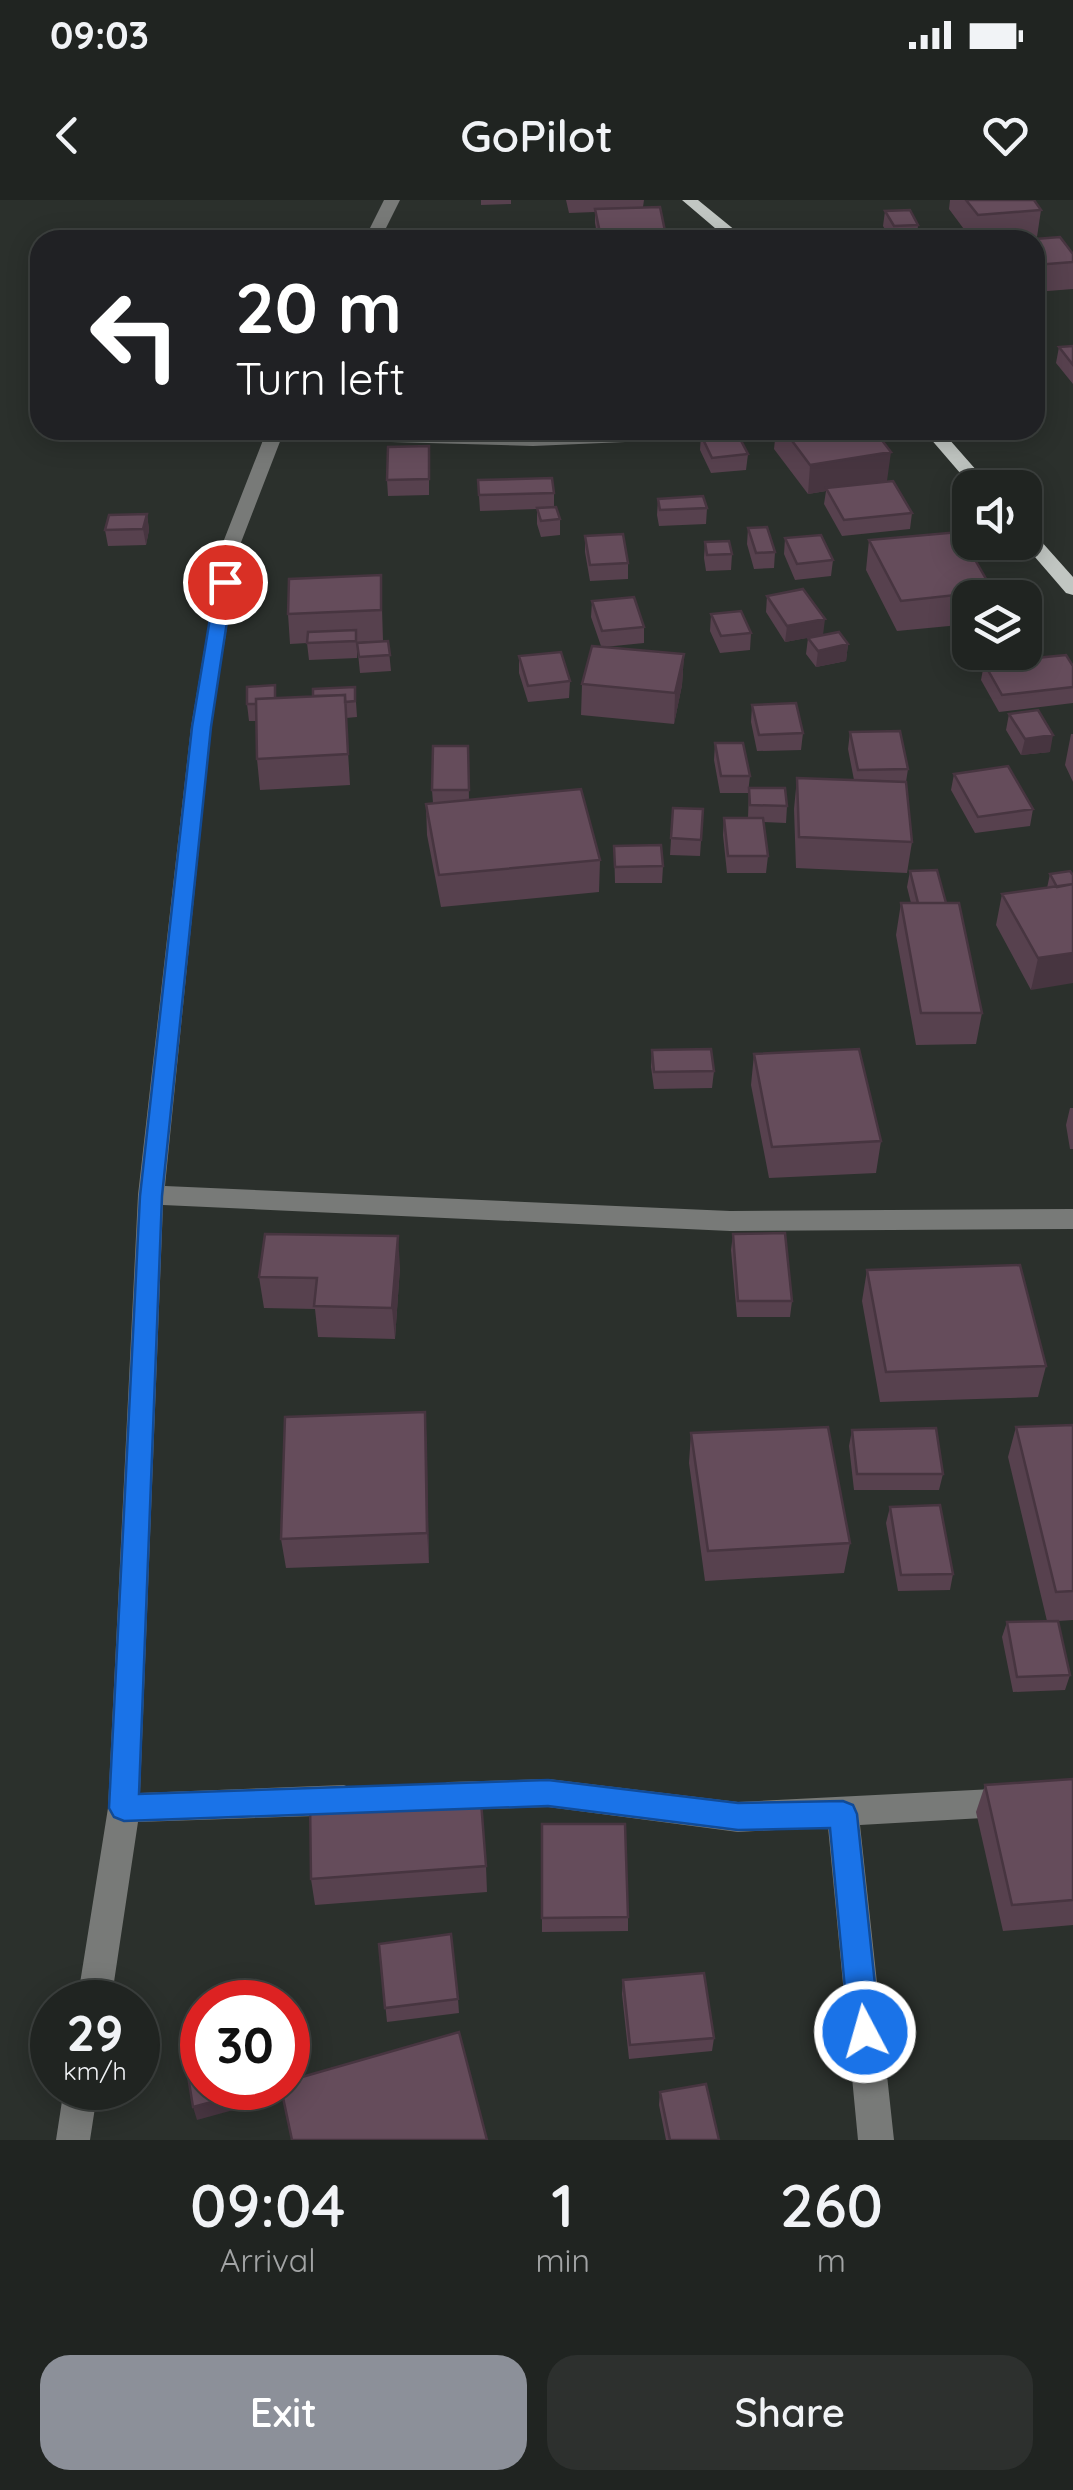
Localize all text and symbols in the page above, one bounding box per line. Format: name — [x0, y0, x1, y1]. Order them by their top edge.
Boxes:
text: 09:03 — [50, 11, 149, 59]
text: GoPilot — [460, 107, 613, 163]
icon: back — [40, 108, 95, 163]
icon: heart — [978, 108, 1033, 163]
text: 20 m — [235, 263, 402, 351]
icon: left — [70, 270, 200, 400]
text: Turn left — [235, 350, 405, 406]
map controls — [952, 470, 1042, 670]
button: sound — [952, 470, 1042, 560]
pin — [183, 540, 268, 625]
icon: arrive — [198, 555, 253, 610]
button: layers — [952, 580, 1042, 670]
speed limit sign: 30 — [180, 1980, 310, 2110]
position arrow — [813, 1980, 917, 2084]
text: 29 — [67, 2001, 123, 2064]
text: km/h — [63, 2055, 127, 2086]
text: 09:04 — [190, 2167, 346, 2242]
text: 1 — [551, 2167, 574, 2242]
text: 260 — [780, 2167, 883, 2242]
text: Arrival — [220, 2240, 316, 2280]
text: min — [535, 2240, 590, 2280]
text: m — [817, 2240, 846, 2280]
button: Exit — [40, 2355, 527, 2470]
button: Share — [547, 2355, 1033, 2470]

